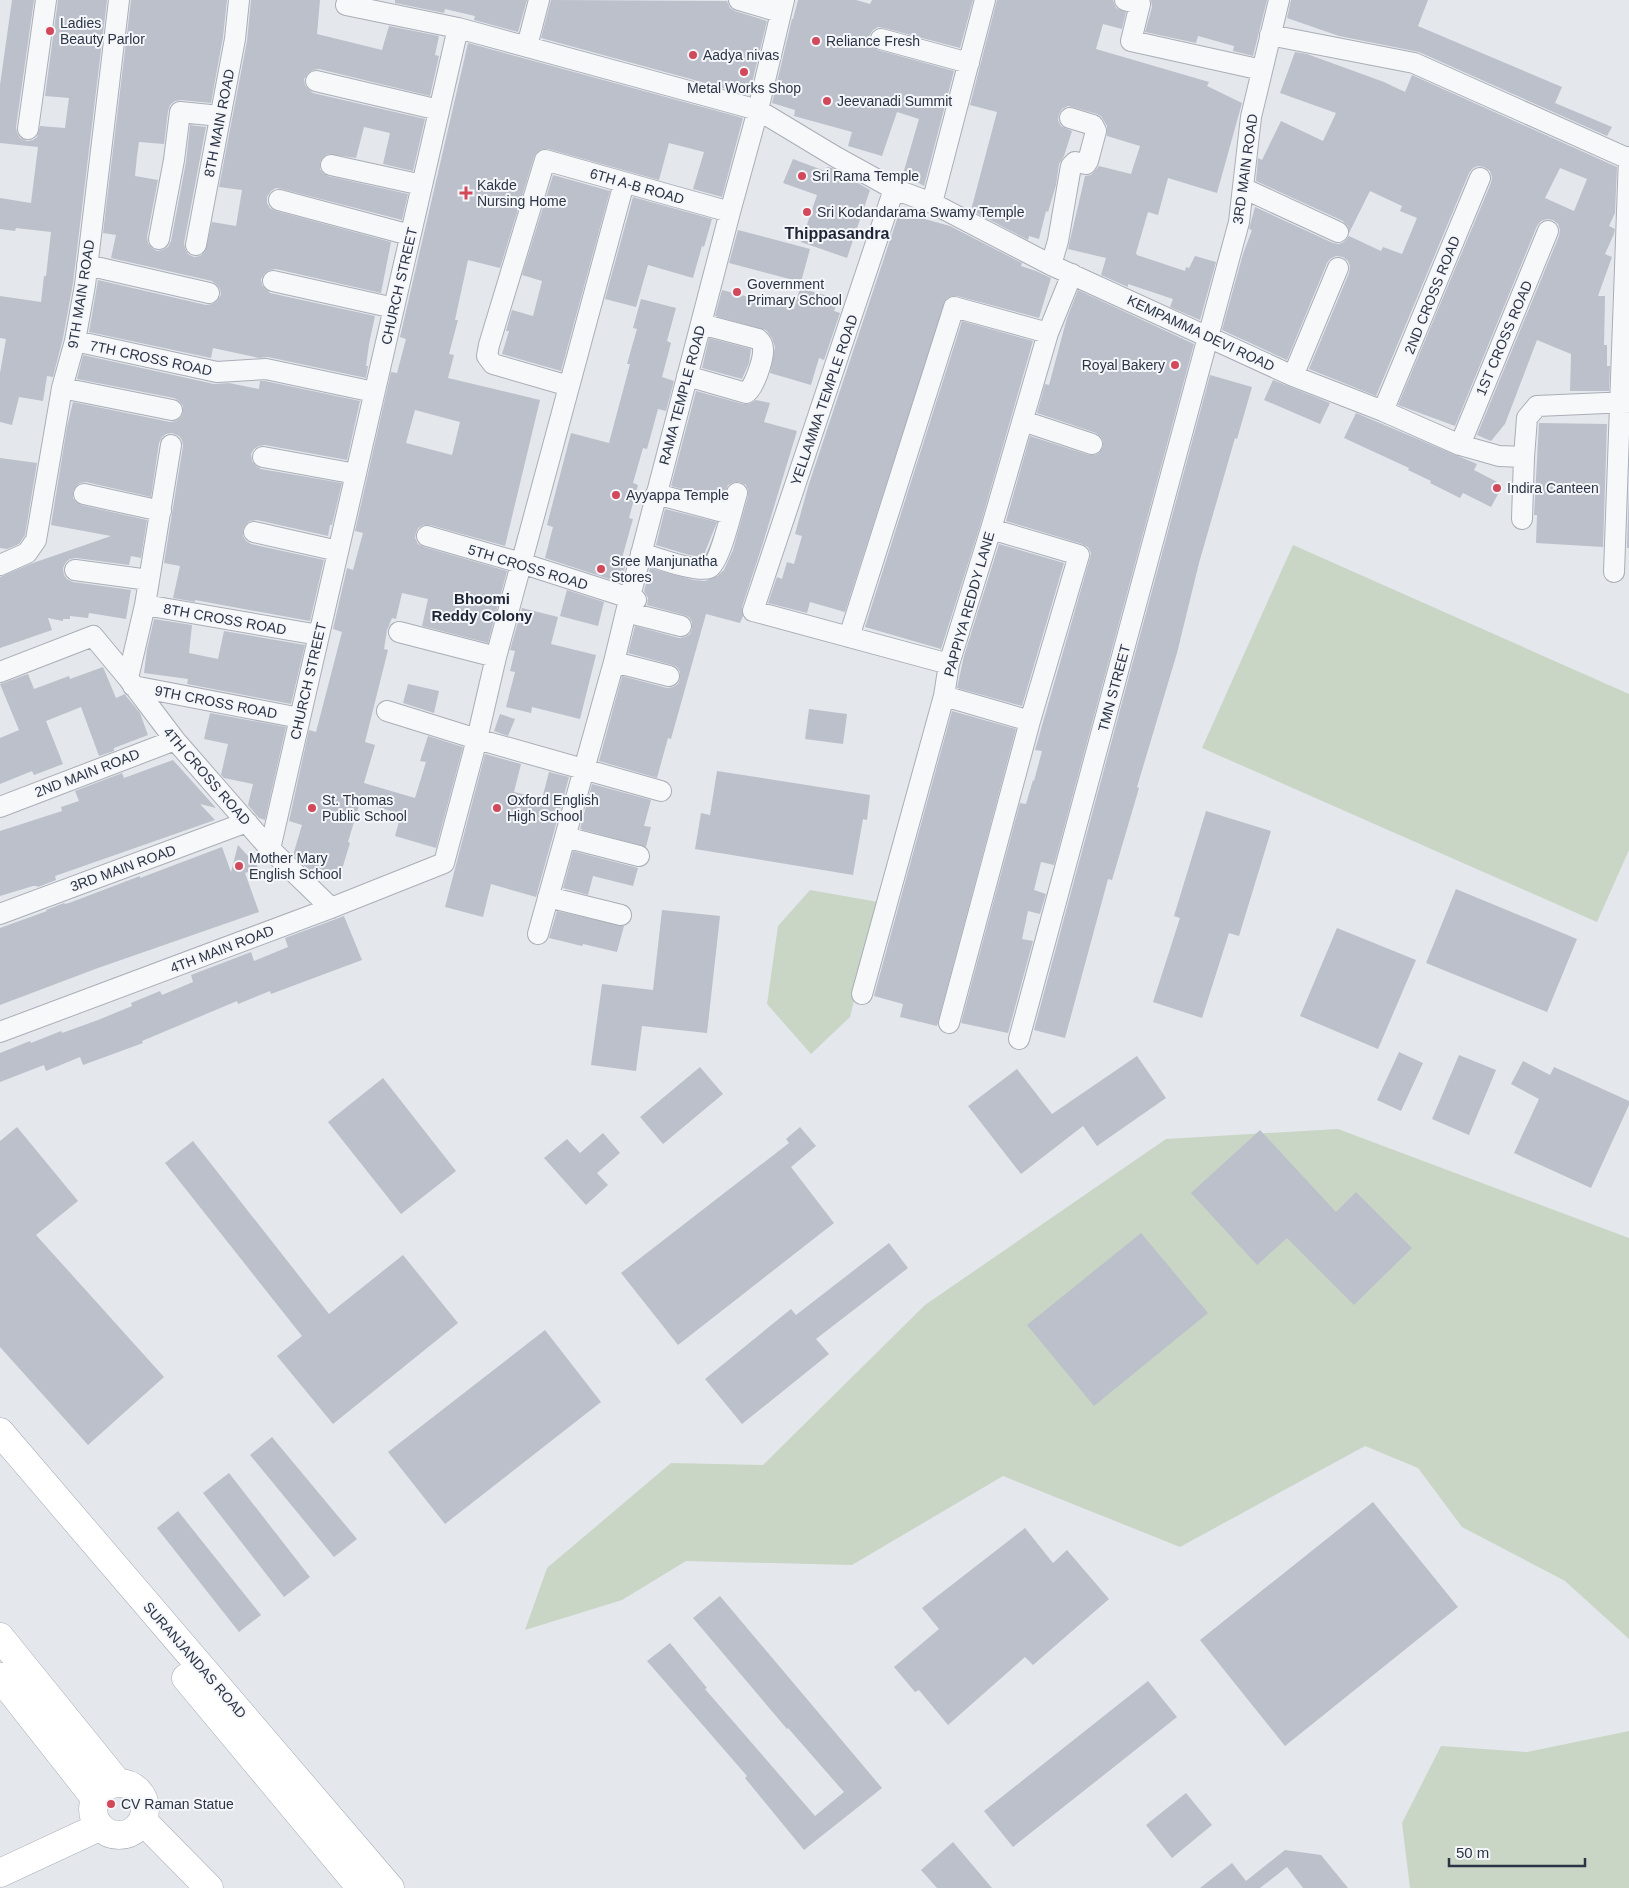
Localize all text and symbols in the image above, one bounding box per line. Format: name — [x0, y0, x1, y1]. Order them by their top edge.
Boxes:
place label: Ladies Beauty Parlor — [60, 15, 145, 47]
marker: Ladies Beauty Parlor — [44, 25, 56, 37]
place label: Reliance Fresh — [826, 33, 920, 49]
marker: Reliance Fresh — [810, 35, 822, 47]
place label: Aadya nivas — [703, 47, 779, 63]
marker: Aadya nivas — [687, 49, 699, 61]
marker: Metal Works Shop — [738, 66, 750, 78]
street label: 8TH MAIN ROAD — [201, 68, 237, 178]
place label: Metal Works Shop — [687, 80, 801, 96]
place label: Jeevanadi Summit — [837, 93, 952, 109]
marker: Jeevanadi Summit — [821, 95, 833, 107]
street label: 3RD MAIN ROAD — [1229, 113, 1261, 225]
street label: 6TH A-B ROAD — [588, 165, 686, 207]
place label: Sri Rama Temple — [812, 168, 919, 184]
marker: Sri Rama Temple — [796, 170, 808, 182]
place label: Kakde Nursing Home — [477, 177, 567, 209]
marker: Kakde Nursing Home — [459, 186, 473, 200]
place label: Sri Kodandarama Swamy Temple — [817, 204, 1025, 220]
marker: Sri Kodandarama Swamy Temple — [801, 206, 813, 218]
street label: CHURCH STREET — [378, 225, 420, 346]
district label: Thippasandra — [785, 225, 890, 242]
street label: 2ND CROSS ROAD — [1401, 234, 1463, 356]
street label: 9TH MAIN ROAD — [65, 239, 97, 349]
place label: Government Primary School — [747, 276, 842, 308]
street label: 1ST CROSS ROAD — [1473, 278, 1535, 398]
marker: Government Primary School — [731, 286, 743, 298]
street label: KEMPAMMA DEVI ROAD — [1125, 292, 1277, 374]
street label: YELLAMMA TEMPLE ROAD — [787, 313, 861, 487]
street label: RAMA TEMPLE ROAD — [656, 324, 708, 466]
street label: 7TH CROSS ROAD — [88, 337, 214, 379]
place label: Royal Bakery — [1082, 357, 1165, 373]
marker: Royal Bakery — [1169, 359, 1181, 371]
place label: Indira Canteen — [1507, 480, 1599, 496]
marker: Indira Canteen — [1491, 482, 1503, 494]
place label: Ayyappa Temple — [626, 487, 729, 503]
marker: Ayyappa Temple — [610, 489, 622, 501]
street label: PAPPIYA REDDY LANE — [941, 530, 997, 678]
street label: 5TH CROSS ROAD — [466, 541, 590, 593]
place label: Sree Manjunatha Stores — [611, 553, 718, 585]
marker: Sree Manjunatha Stores — [595, 563, 607, 575]
district label: Bhoomi Reddy Colony — [432, 590, 533, 624]
street label: 8TH CROSS ROAD — [162, 600, 288, 638]
street label: CHURCH STREET — [287, 620, 329, 741]
street label: TMN STREET — [1095, 642, 1133, 733]
street label: 9TH CROSS ROAD — [153, 682, 279, 722]
street label: 4TH CROSS ROAD — [160, 724, 254, 828]
street label: 2ND MAIN ROAD — [32, 746, 142, 800]
place label: St. Thomas Public School — [322, 792, 407, 824]
place label: Oxford English High School — [507, 792, 599, 824]
marker: St. Thomas Public School — [306, 802, 318, 814]
marker: Oxford English High School — [491, 802, 503, 814]
street label: 3RD MAIN ROAD — [68, 841, 178, 895]
place label: Mother Mary English School — [249, 850, 342, 882]
marker: Mother Mary English School — [233, 860, 245, 872]
street label: 4TH MAIN ROAD — [168, 922, 276, 976]
street label: SURANJANDAS ROAD — [140, 1599, 250, 1721]
place label: CV Raman Statue — [121, 1796, 234, 1812]
marker: CV Raman Statue — [105, 1798, 117, 1810]
scale bar — [1449, 1836, 1585, 1868]
text: 50 m — [1456, 1844, 1489, 1861]

